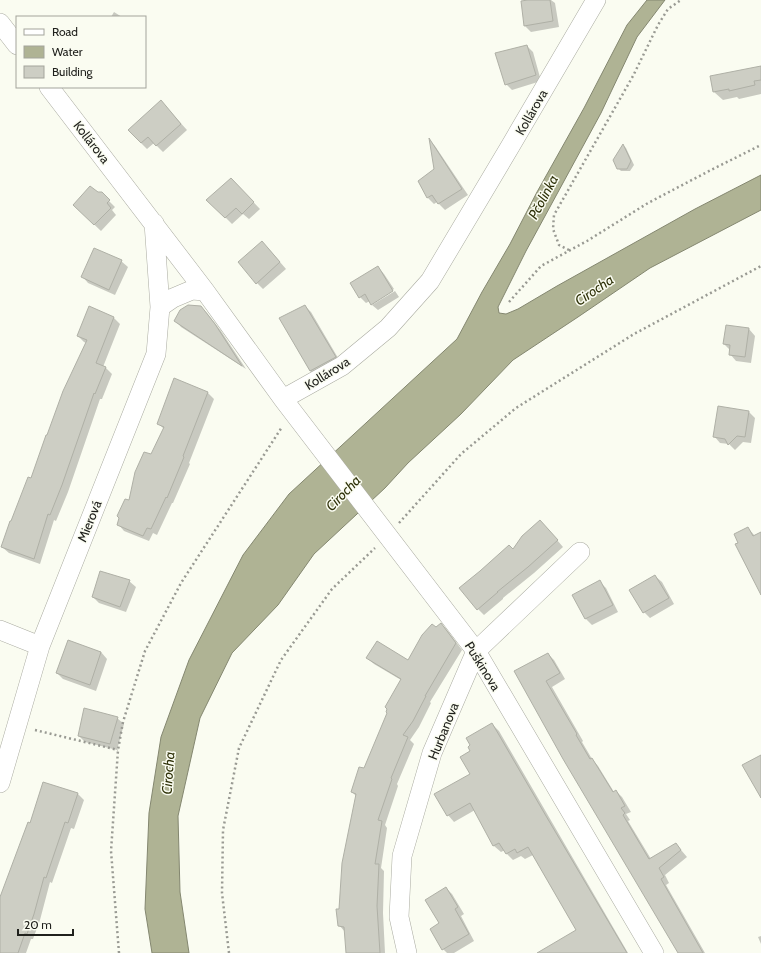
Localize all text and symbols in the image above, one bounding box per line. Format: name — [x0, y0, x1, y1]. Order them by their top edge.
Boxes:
legend — [16, 16, 146, 88]
text: Road — [52, 24, 78, 39]
text: Water — [52, 44, 83, 59]
text: Building — [52, 64, 94, 79]
street label: Kollárova — [512, 86, 551, 138]
street label: Kollárova — [70, 117, 114, 167]
water label: Pčolinka — [524, 172, 562, 222]
water label: Cirocha — [571, 270, 617, 310]
street label: Kollárova — [302, 353, 353, 393]
water label: Cirocha — [322, 471, 364, 515]
street label: Mierová — [73, 497, 105, 544]
street label: Puškinova — [462, 638, 505, 694]
street label: Hurbanova — [424, 699, 462, 762]
water label: Cirocha — [158, 751, 178, 795]
scale bar — [18, 911, 73, 937]
text: 20 m — [24, 917, 52, 932]

